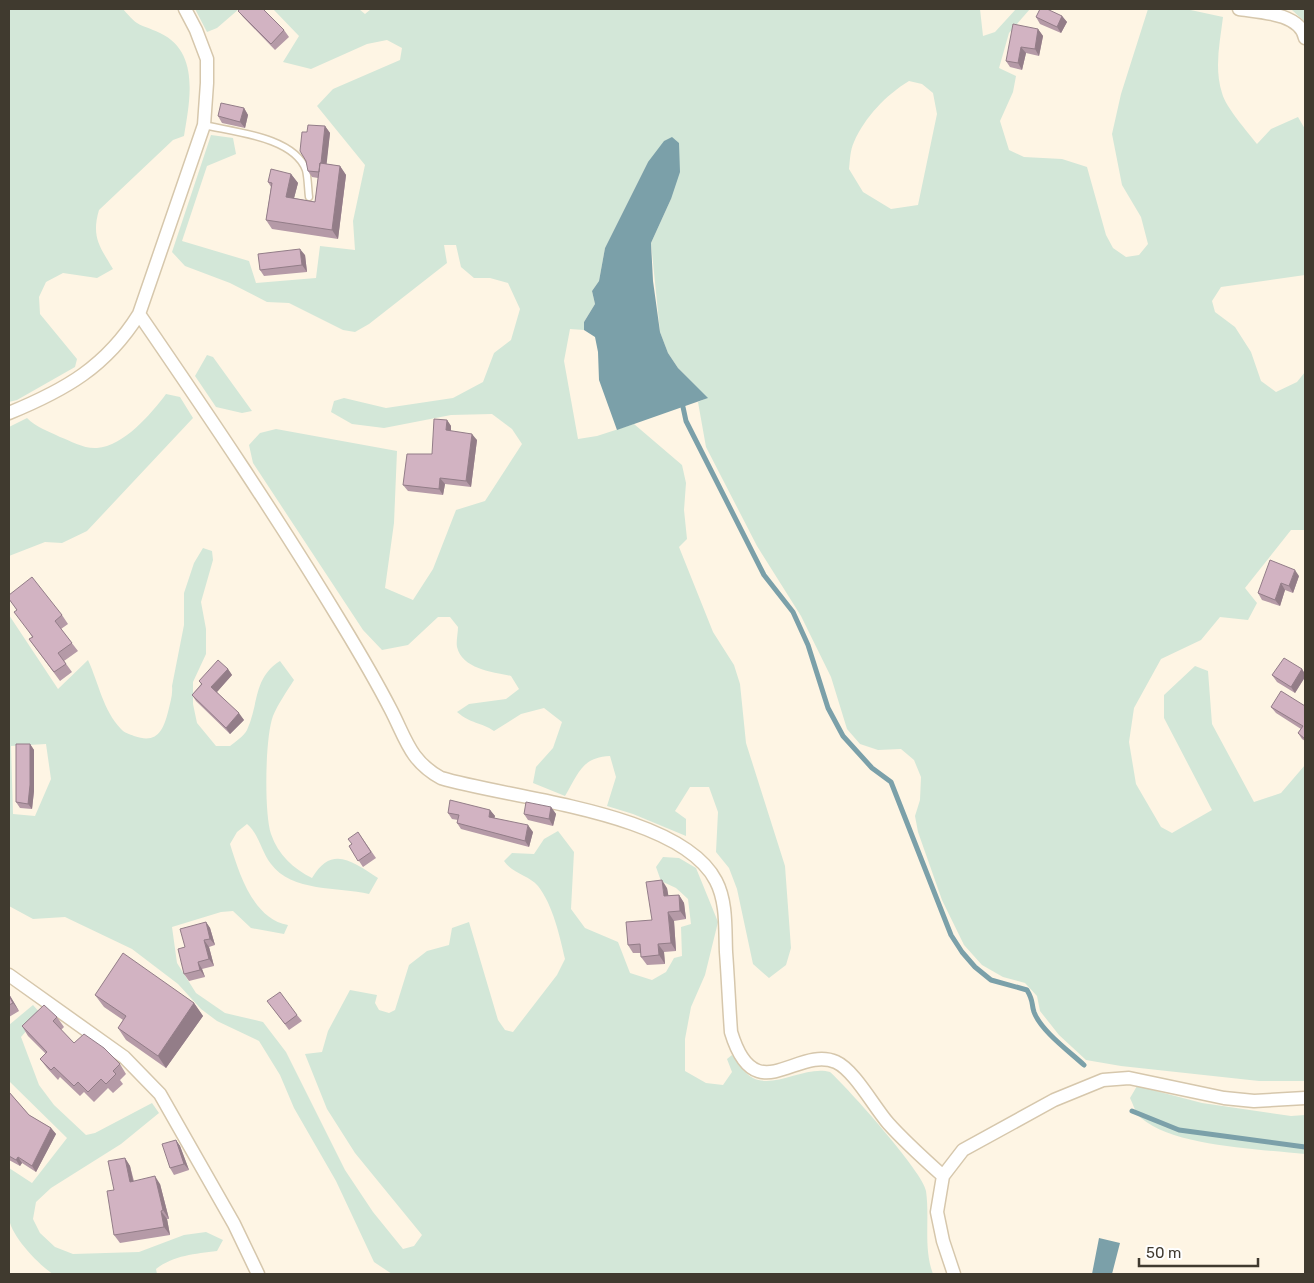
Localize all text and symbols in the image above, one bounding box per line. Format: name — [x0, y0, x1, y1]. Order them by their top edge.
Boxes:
scale bar — [1139, 1236, 1258, 1268]
text: 50 m — [1146, 1244, 1181, 1262]

